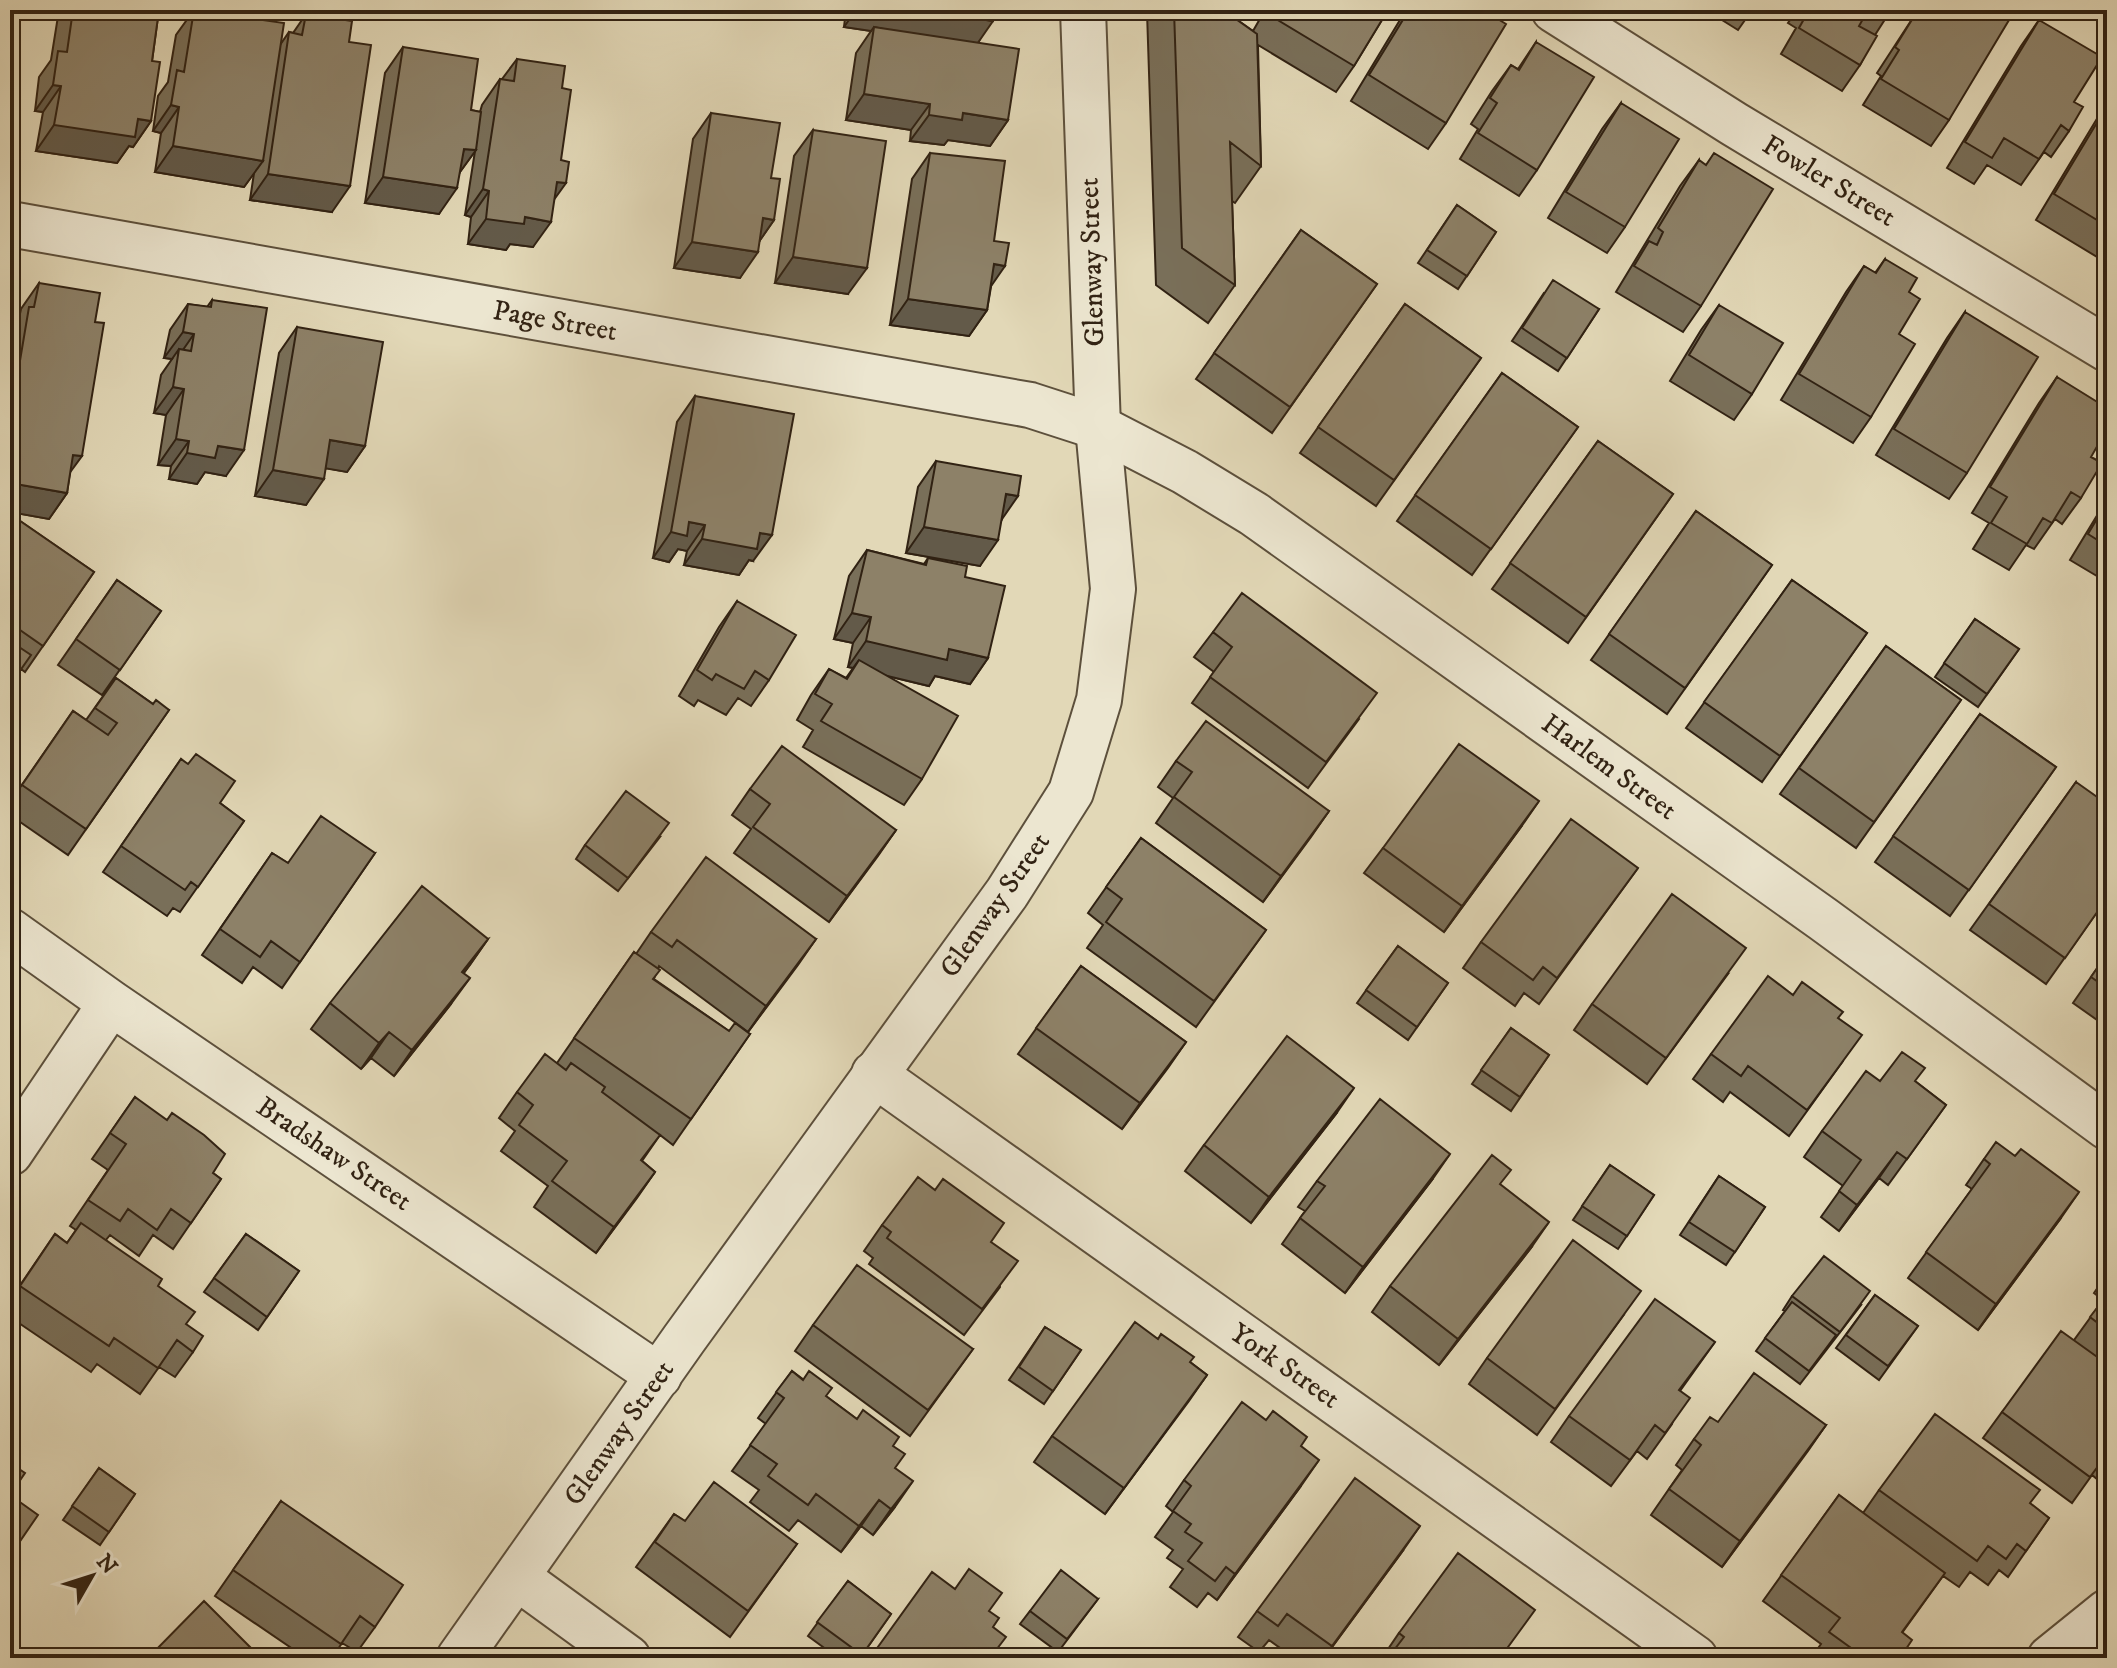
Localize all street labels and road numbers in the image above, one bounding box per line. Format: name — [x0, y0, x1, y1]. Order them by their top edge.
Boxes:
street label: Fowler Street — [1756, 127, 1902, 235]
street label: Glenway Street — [1072, 177, 1112, 347]
street label: Page Street — [490, 293, 620, 349]
street label: Harlem Street — [1534, 706, 1684, 828]
street label: Glenway Street — [932, 826, 1058, 984]
street label: Bradshaw Street — [250, 1089, 418, 1219]
street label: York Street — [1223, 1316, 1347, 1416]
street label: Glenway Street — [556, 1354, 682, 1512]

